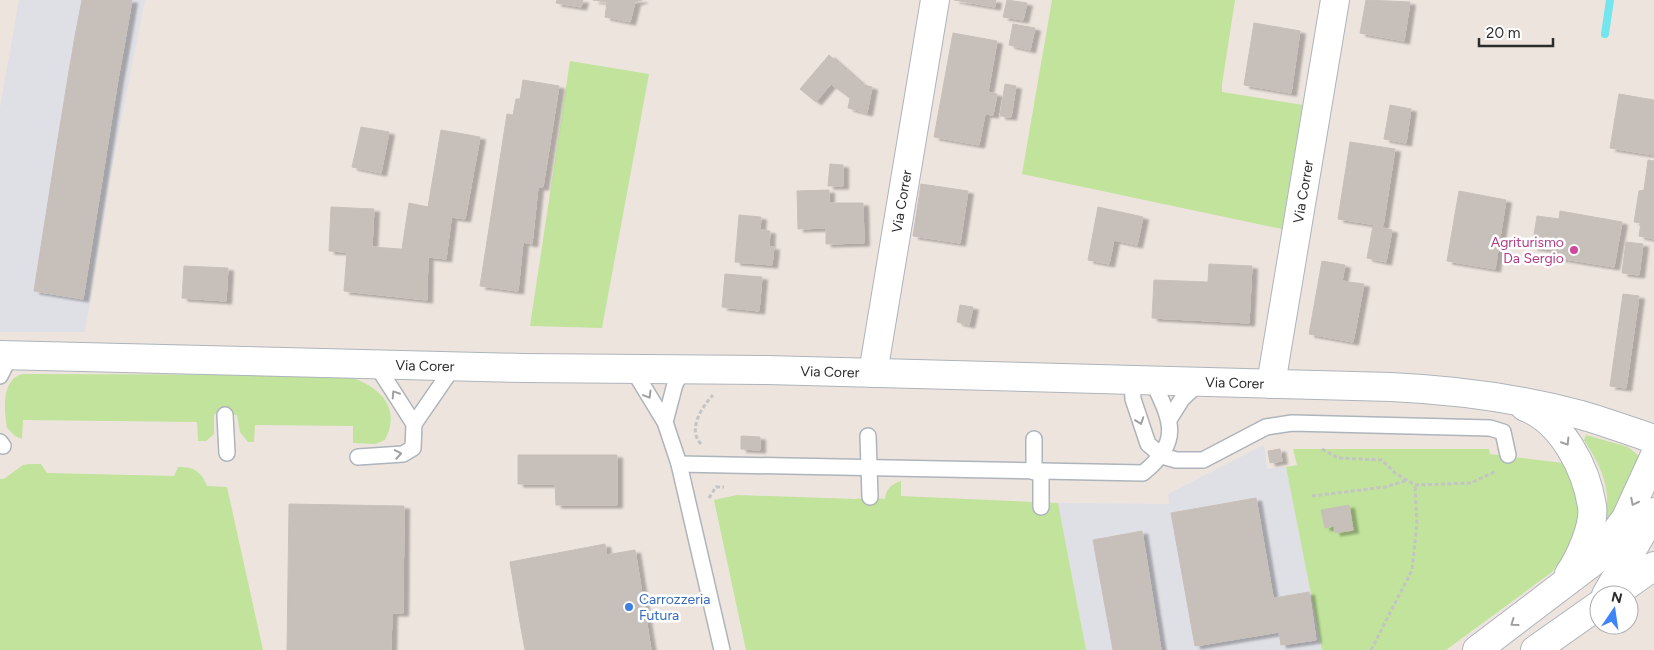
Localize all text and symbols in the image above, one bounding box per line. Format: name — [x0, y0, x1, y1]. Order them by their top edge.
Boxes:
scale bar — [1479, 15, 1553, 47]
text: 20 m — [1486, 24, 1520, 42]
street label: Via Correr — [1290, 159, 1317, 225]
street label: Via Correr — [888, 168, 916, 234]
place label: Agriturismo Da Sergio — [1491, 234, 1564, 267]
marker: Agriturismo Da Sergio — [1568, 244, 1580, 256]
street label: Via Corer — [395, 357, 455, 375]
street label: Via Corer — [800, 363, 860, 382]
street label: Via Corer — [1205, 374, 1265, 393]
one-way arrow — [391, 390, 401, 399]
one-way arrow — [642, 390, 652, 399]
one-way arrow — [1134, 417, 1144, 425]
one-way arrow — [1559, 437, 1569, 446]
one-way arrow — [394, 449, 402, 459]
one-way arrow — [1630, 496, 1640, 505]
north arrow — [1589, 585, 1639, 635]
text: N — [1610, 588, 1624, 607]
place label: Carrozzeria Futura — [639, 591, 710, 624]
marker: Carrozzeria Futura — [623, 601, 635, 613]
one-way arrow — [1510, 617, 1520, 626]

